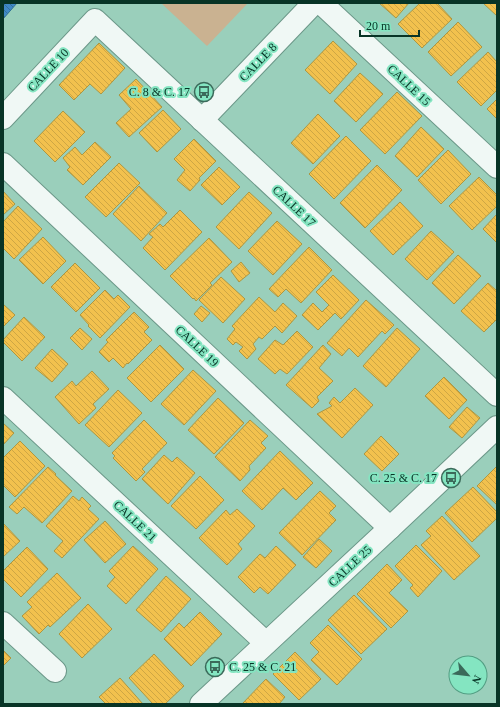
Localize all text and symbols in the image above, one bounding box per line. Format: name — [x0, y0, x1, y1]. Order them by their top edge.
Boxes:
scale bar — [360, 12, 419, 38]
text: 20 m — [366, 19, 391, 33]
street label: CALLE 8 — [236, 40, 280, 84]
street label: CALLE 10 — [25, 46, 71, 94]
street label: CALLE 15 — [385, 62, 433, 108]
bus stop icon: C. 8 & C. 17 — [193, 81, 215, 103]
place label: C. 8 & C. 17 — [129, 85, 190, 99]
street label: CALLE 17 — [270, 183, 318, 229]
street label: CALLE 19 — [173, 323, 221, 369]
bus stop icon: C. 25 & C. 17 — [440, 467, 462, 489]
place label: C. 25 & C. 17 — [370, 471, 437, 485]
street label: CALLE 21 — [111, 498, 159, 544]
street label: CALLE 25 — [326, 543, 374, 589]
north arrow — [448, 655, 488, 695]
bus stop icon: C. 25 & C. 21 — [204, 656, 226, 678]
place label: C. 25 & C. 21 — [229, 660, 296, 674]
text: N — [470, 673, 484, 686]

